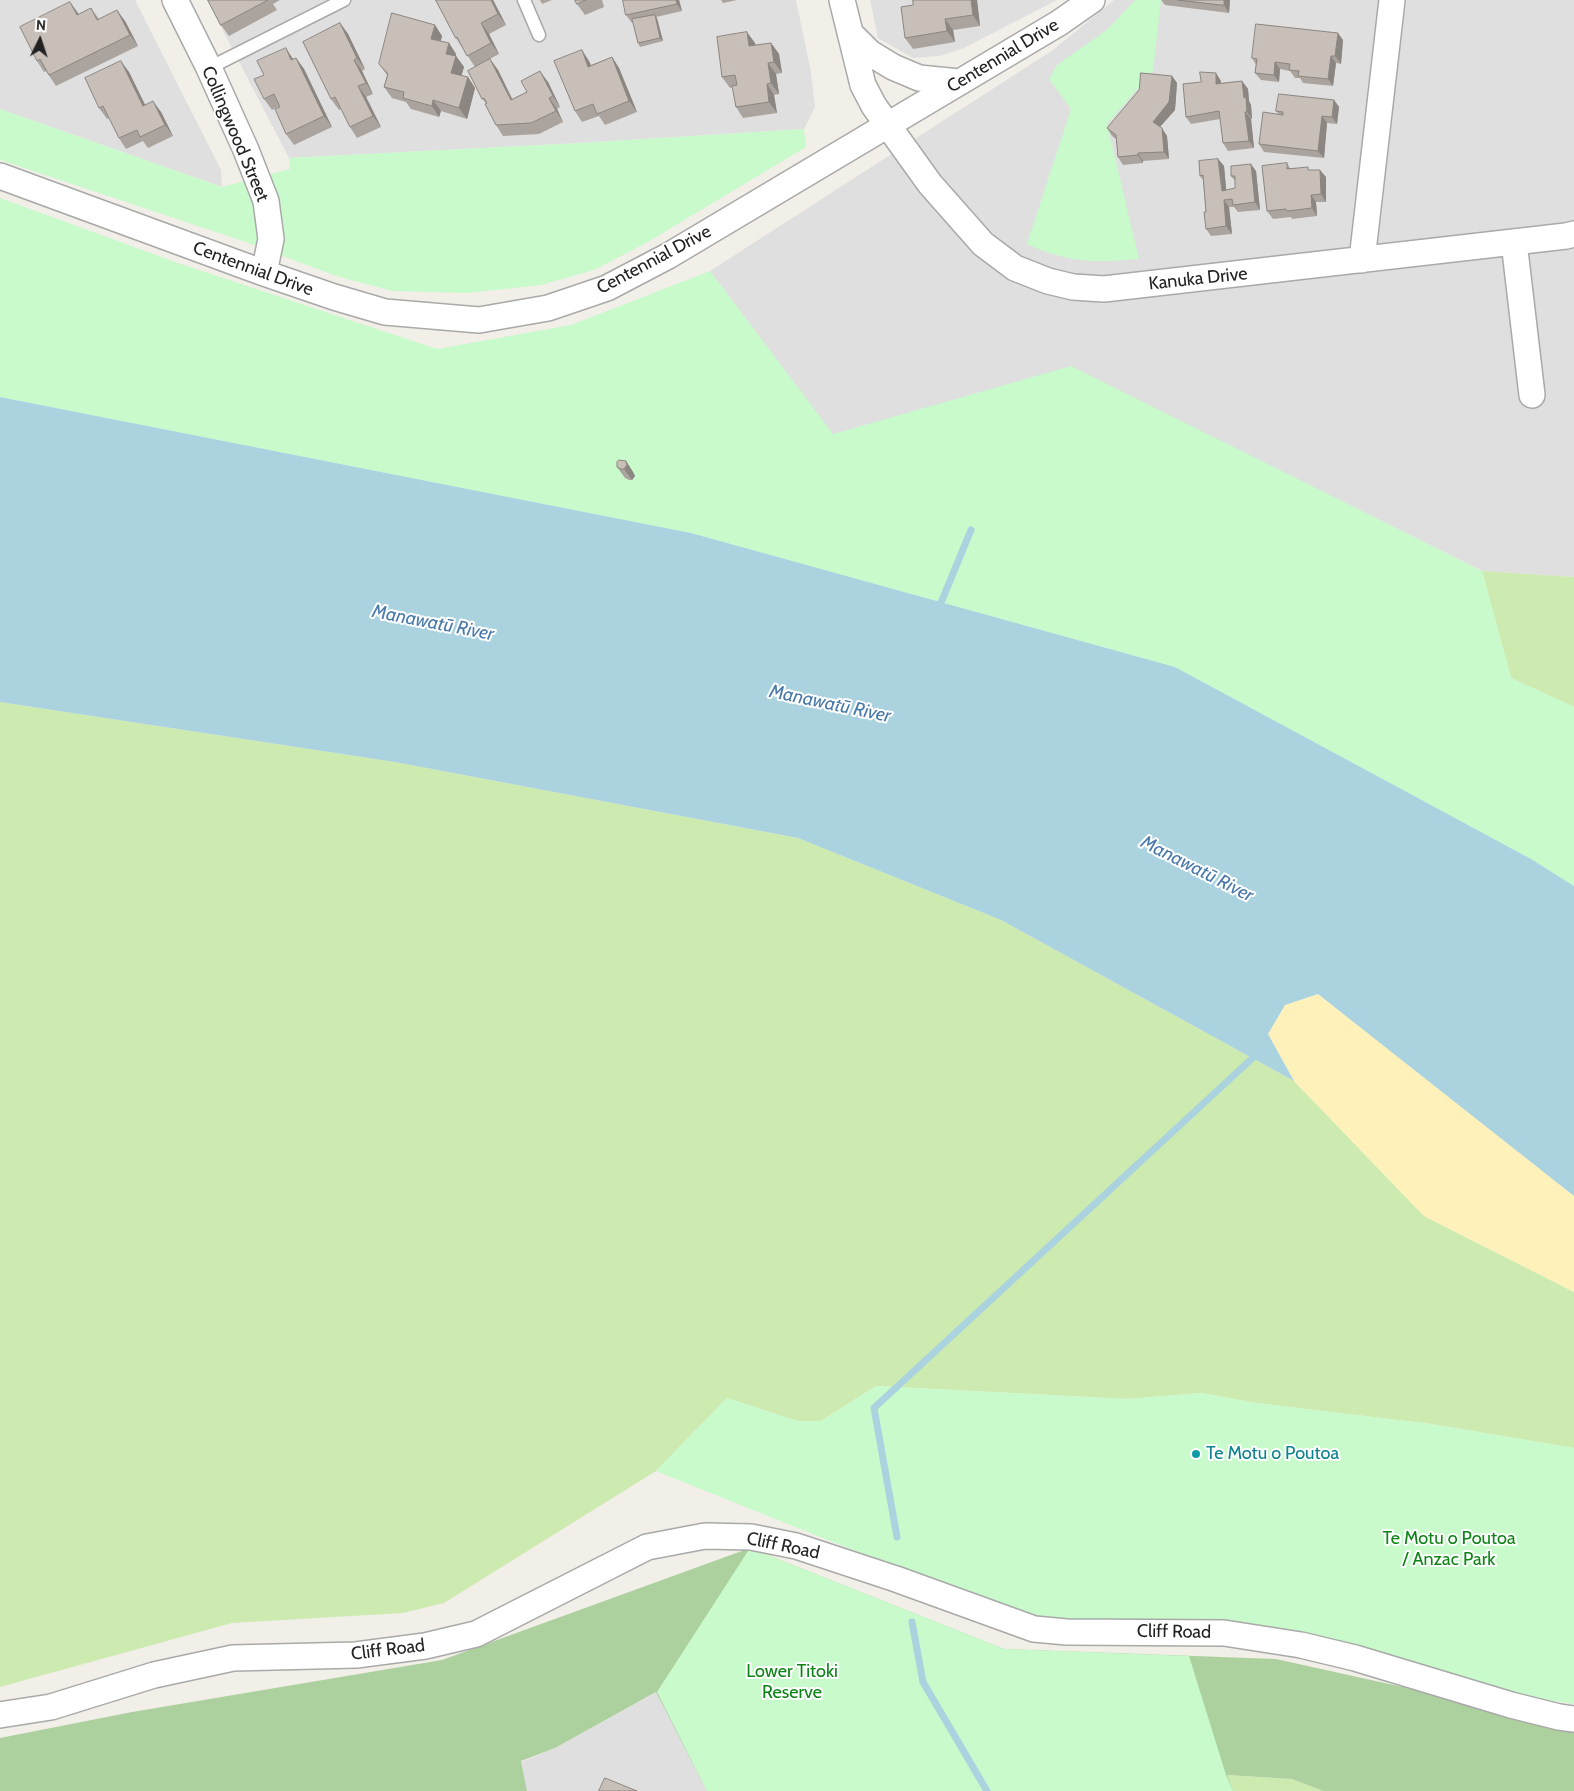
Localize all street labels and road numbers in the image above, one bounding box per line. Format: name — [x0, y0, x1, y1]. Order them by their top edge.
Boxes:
street label: Centennial Drive — [943, 14, 1063, 98]
street label: Collingwood Street — [197, 63, 273, 205]
street label: Centennial Drive — [593, 221, 715, 299]
street label: Centennial Drive — [190, 237, 316, 301]
street label: Kanuka Drive — [1147, 263, 1249, 295]
street label: Cliff Road — [744, 1528, 822, 1564]
street label: Cliff Road — [1137, 1621, 1211, 1643]
street label: Cliff Road — [350, 1635, 426, 1665]

